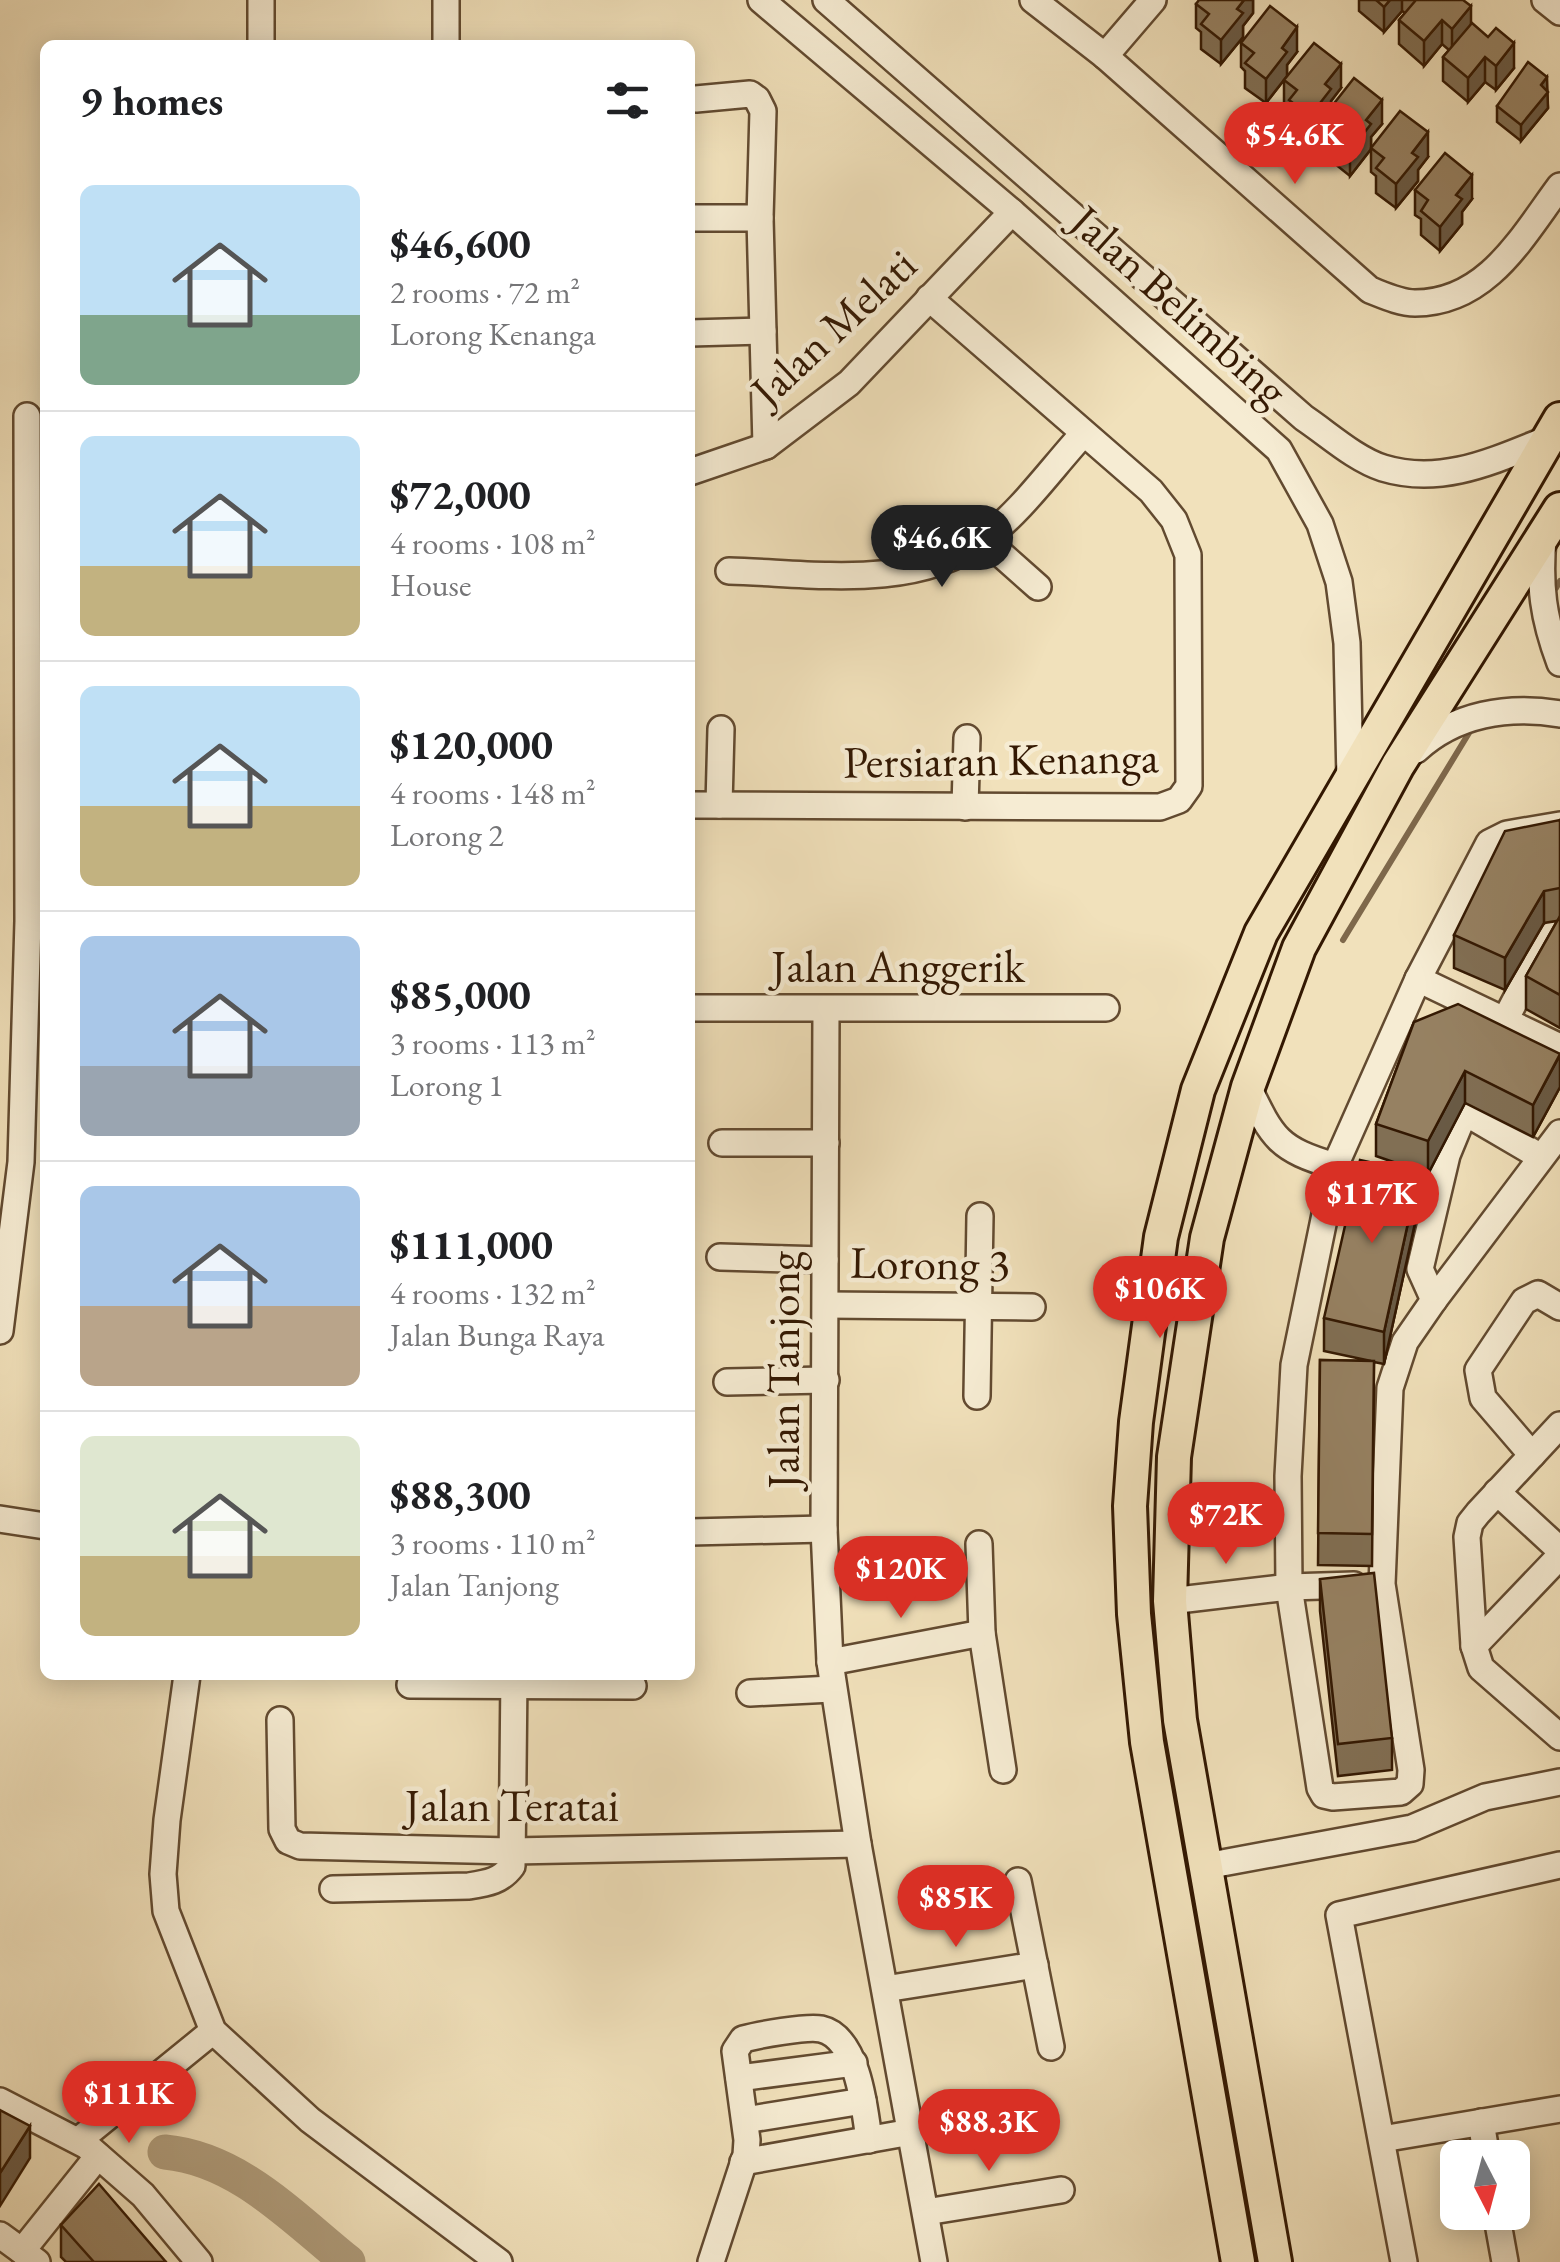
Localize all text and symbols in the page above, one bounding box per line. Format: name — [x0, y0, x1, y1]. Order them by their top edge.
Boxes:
text: 9 homes — [80, 73, 223, 128]
icon: filters — [600, 73, 655, 128]
pin: $54.6K — [1214, 102, 1376, 187]
text: $54.6K — [1246, 113, 1344, 155]
street label: Jalan Belimbing — [1056, 189, 1301, 418]
text: $46,600 — [390, 216, 531, 271]
icon: home — [160, 225, 280, 345]
street label: Jalan Melati — [735, 236, 928, 421]
text: 2 rooms · 72 m² — [390, 271, 580, 313]
text: Lorong Kenanga — [390, 313, 596, 355]
text: $72,000 — [390, 467, 531, 522]
icon: home — [160, 476, 280, 596]
pin: $46.6K — [861, 505, 1023, 590]
text: $46.6K — [893, 516, 991, 558]
text: 4 rooms · 108 m² — [390, 522, 596, 564]
text: House — [390, 564, 471, 606]
text: $120,000 — [390, 717, 553, 772]
icon: home — [160, 726, 280, 846]
street label: Persiaran Kenanga — [843, 727, 1159, 791]
text: 4 rooms · 148 m² — [390, 772, 596, 814]
text: Lorong 2 — [390, 814, 504, 856]
street label: Jalan Anggerik — [767, 937, 1026, 995]
text: $85,000 — [390, 967, 531, 1022]
icon: home — [160, 976, 280, 1096]
text: 3 rooms · 113 m² — [390, 1022, 596, 1064]
text: Lorong 1 — [390, 1064, 504, 1106]
pin: $117K — [1302, 1161, 1442, 1246]
text: $117K — [1327, 1172, 1417, 1214]
text: $111,000 — [390, 1217, 553, 1272]
icon: home — [160, 1226, 280, 1346]
street label: Lorong 3 — [850, 1233, 1010, 1293]
street label: Jalan Tanjong — [754, 1251, 812, 1493]
pin: $106K — [1090, 1256, 1230, 1341]
text: $106K — [1115, 1267, 1205, 1309]
text: 4 rooms · 132 m² — [390, 1272, 596, 1314]
text: Jalan Bunga Raya — [390, 1314, 605, 1356]
text: $88,300 — [390, 1467, 531, 1522]
icon: home — [160, 1476, 280, 1596]
pin: $72K — [1167, 1482, 1285, 1567]
text: $72K — [1189, 1493, 1263, 1535]
text: 3 rooms · 110 m² — [390, 1522, 596, 1564]
pin: $120K — [831, 1536, 971, 1621]
text: $120K — [856, 1547, 946, 1589]
text: Jalan Tanjong — [390, 1564, 559, 1606]
street label: Jalan Teratai — [401, 1776, 619, 1834]
pin: $85K — [897, 1865, 1015, 1950]
text: $85K — [919, 1876, 993, 1918]
pin: $111K — [59, 2061, 199, 2146]
text: $111K — [84, 2072, 174, 2114]
pin: $88.3K — [908, 2089, 1070, 2174]
text: $88.3K — [940, 2100, 1038, 2142]
north arrow — [1440, 2140, 1530, 2230]
map controls — [1440, 2140, 1530, 2230]

